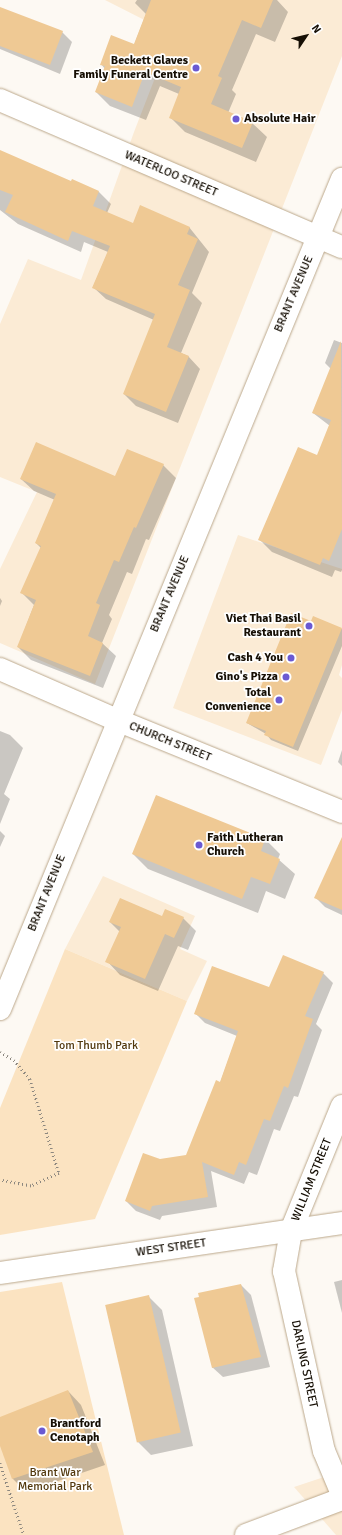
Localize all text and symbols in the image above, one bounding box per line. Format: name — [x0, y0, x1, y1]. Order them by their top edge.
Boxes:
north arrow — [286, 16, 326, 56]
text: N — [309, 22, 324, 36]
place label: Beckett Glaves Family Funeral Centre — [73, 54, 188, 82]
marker: Beckett Glaves Family Funeral Centre — [191, 63, 201, 73]
place label: Absolute Hair — [244, 112, 316, 126]
marker: Absolute Hair — [231, 114, 241, 124]
street label: WATERLOO STREET — [122, 148, 220, 200]
street label: BRANT AVENUE — [271, 253, 317, 335]
street label: BRANT AVENUE — [147, 553, 193, 635]
place label: Viet Thai Basil Restaurant — [226, 612, 301, 640]
marker: Viet Thai Basil Restaurant — [304, 621, 314, 631]
place label: Cash 4 You — [227, 651, 283, 665]
marker: Cash 4 You — [286, 653, 296, 663]
place label: Gino's Pizza — [215, 670, 278, 684]
marker: Gino's Pizza — [281, 672, 291, 682]
place label: Total Convenience — [205, 686, 271, 714]
marker: Total Convenience — [274, 695, 284, 705]
street label: CHURCH STREET — [127, 719, 213, 765]
place label: Faith Lutheran Church — [207, 831, 283, 859]
marker: Faith Lutheran Church — [194, 840, 204, 850]
street label: BRANT AVENUE — [25, 852, 69, 934]
park label: Tom Thumb Park — [54, 1039, 138, 1053]
street label: WILLIAM STREET — [289, 1136, 335, 1224]
street label: WEST STREET — [135, 1236, 207, 1260]
street label: DARLING STREET — [288, 1319, 320, 1409]
place label: Brantford Cenotaph — [50, 1417, 101, 1445]
marker: Brantford Cenotaph — [37, 1426, 47, 1436]
park label: Brant War Memorial Park — [18, 1466, 92, 1494]

